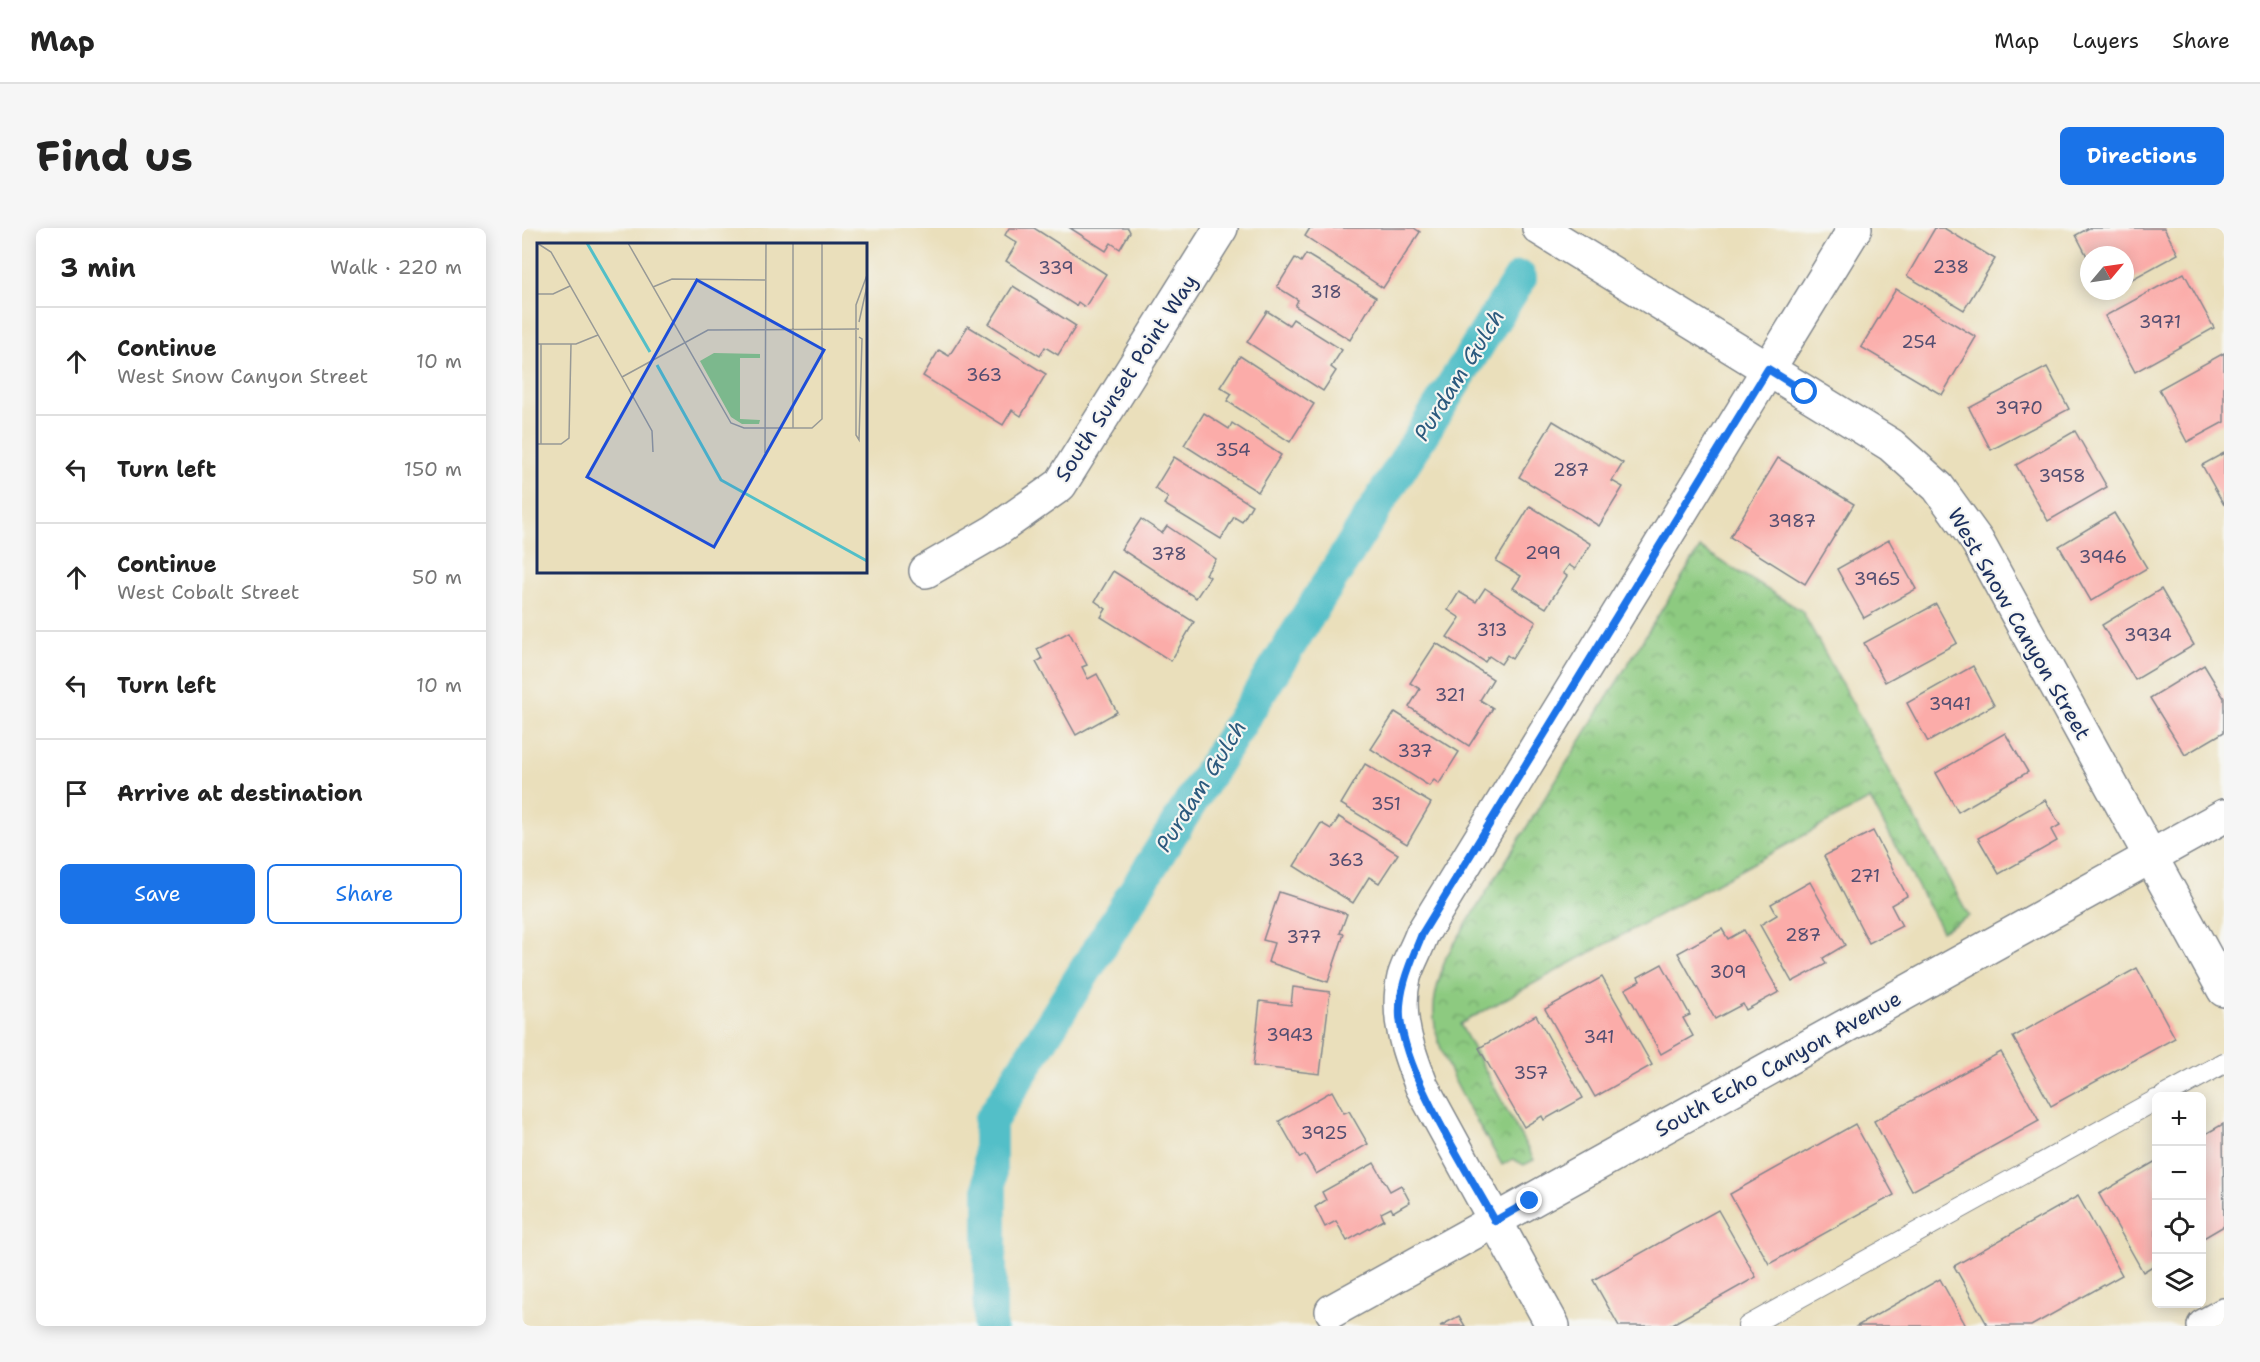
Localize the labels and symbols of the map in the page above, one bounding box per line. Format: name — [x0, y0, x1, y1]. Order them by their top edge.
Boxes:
inset map — [537, 243, 867, 573]
north arrow — [2080, 246, 2134, 300]
house number: 238 — [1933, 255, 1969, 279]
house number: 339 — [1038, 256, 1074, 280]
street label: South Sunset Point Way — [1048, 269, 1204, 487]
house number: 318 — [1310, 280, 1342, 304]
water label: Purdam Gulch — [1407, 304, 1511, 446]
house number: 3971 — [2139, 310, 2181, 334]
house number: 254 — [1901, 330, 1937, 354]
house number: 363 — [966, 363, 1002, 387]
route start — [1791, 378, 1817, 404]
house number: 3970 — [1995, 396, 2043, 420]
house number: 354 — [1215, 438, 1251, 462]
house number: 287 — [1553, 458, 1589, 482]
house number: 3958 — [2038, 464, 2086, 488]
street label: West Snow Canyon Street — [1941, 503, 2097, 745]
house number: 3987 — [1768, 509, 1816, 533]
house number: 299 — [1525, 541, 1561, 565]
house number: 378 — [1151, 542, 1187, 566]
house number: 3946 — [2079, 545, 2127, 569]
house number: 3965 — [1854, 567, 1900, 591]
house number: 313 — [1477, 618, 1507, 642]
house number: 3934 — [2124, 623, 2172, 647]
house number: 321 — [1435, 683, 1465, 707]
house number: 3941 — [1929, 692, 1971, 716]
water label: Purdam Gulch — [1149, 715, 1253, 857]
house number: 337 — [1397, 739, 1433, 763]
house number: 351 — [1371, 792, 1401, 816]
house number: 363 — [1328, 848, 1364, 872]
house number: 271 — [1850, 864, 1880, 888]
house number: 287 — [1785, 923, 1821, 947]
house number: 377 — [1286, 925, 1322, 949]
house number: 309 — [1710, 960, 1746, 984]
street label: South Echo Canyon Avenue — [1650, 984, 1906, 1144]
house number: 3943 — [1266, 1023, 1314, 1047]
house number: 341 — [1583, 1025, 1615, 1049]
house number: 357 — [1514, 1061, 1548, 1085]
house number: 3925 — [1301, 1121, 1347, 1145]
route end — [1516, 1187, 1542, 1213]

